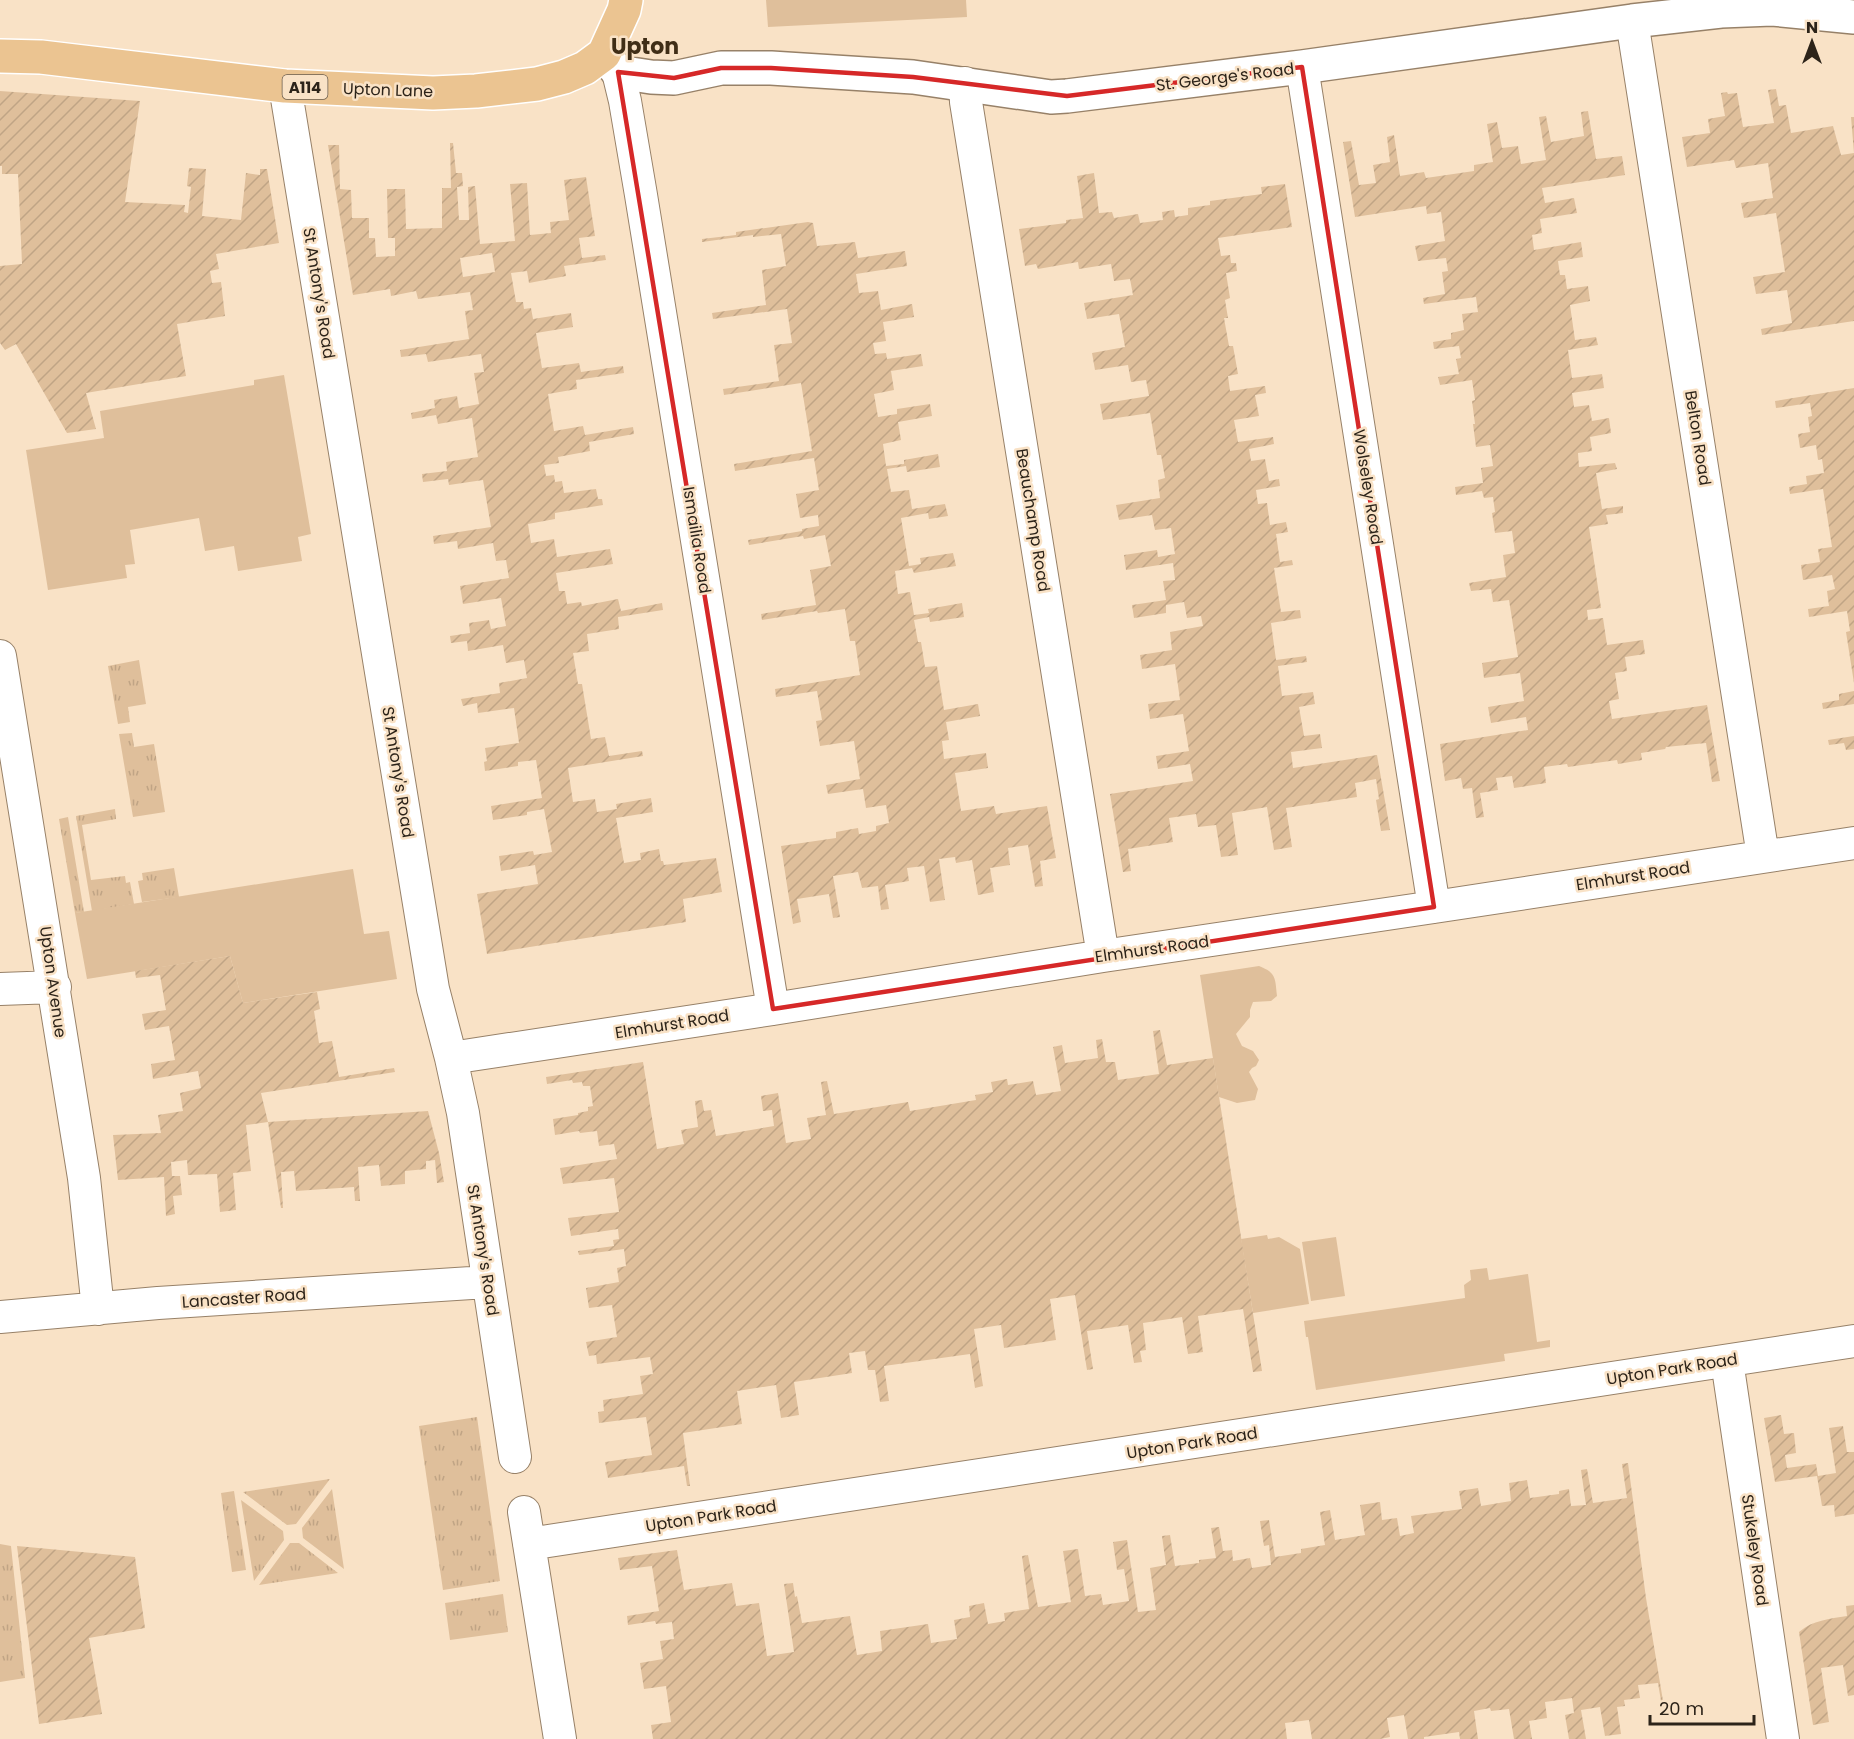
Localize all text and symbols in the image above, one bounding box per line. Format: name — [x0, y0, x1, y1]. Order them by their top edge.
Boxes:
north arrow — [1782, 12, 1842, 72]
text: N — [1806, 16, 1818, 39]
district label: Upton — [611, 31, 679, 62]
street label: St. George's Road — [1155, 57, 1295, 97]
road number: A114 — [282, 75, 328, 99]
street label: Upton Lane — [343, 77, 433, 103]
street label: St Antony's Road — [297, 226, 341, 360]
street label: Belton Road — [1679, 389, 1717, 487]
street label: Wolseley Road — [1348, 428, 1388, 546]
street label: Beauchamp Road — [1010, 447, 1056, 593]
street label: Ismailia Road — [677, 485, 717, 595]
street label: St Antony's Road — [376, 705, 420, 839]
street label: Elmhurst Road — [1574, 856, 1692, 896]
street label: Upton Avenue — [34, 925, 72, 1039]
street label: Elmhurst Road — [1093, 930, 1211, 968]
street label: Elmhurst Road — [613, 1004, 731, 1044]
street label: St Antony's Road — [461, 1183, 505, 1317]
street label: Lancaster Road — [181, 1282, 307, 1314]
street label: Upton Park Road — [1605, 1347, 1739, 1391]
street label: Upton Park Road — [1125, 1421, 1259, 1465]
street label: Stukeley Road — [1736, 1493, 1774, 1607]
street label: Upton Park Road — [644, 1494, 778, 1538]
scale bar — [1650, 1688, 1754, 1726]
text: 20 m — [1659, 1696, 1704, 1721]

